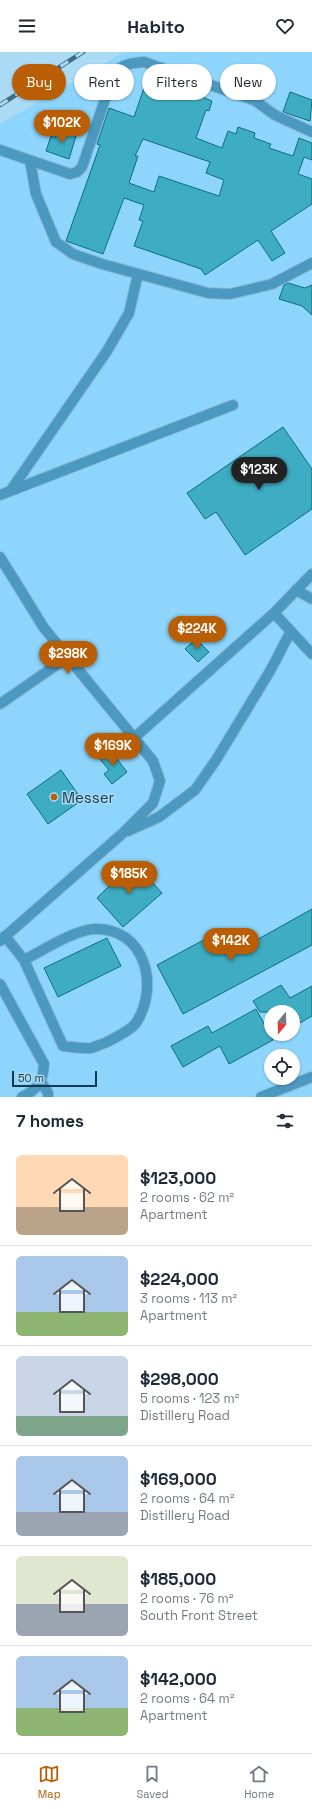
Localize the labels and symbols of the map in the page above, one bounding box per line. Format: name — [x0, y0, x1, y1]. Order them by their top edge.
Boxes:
pin: $102K — [34, 110, 90, 144]
pin: $123K — [231, 457, 287, 491]
pin: $224K — [169, 616, 225, 650]
pin: $298K — [40, 641, 96, 675]
pin: $169K — [85, 733, 141, 767]
place label: Messer — [62, 788, 115, 807]
marker: Messer — [49, 792, 59, 802]
pin: $185K — [101, 861, 157, 895]
pin: $142K — [203, 928, 259, 962]
north arrow — [264, 1005, 300, 1041]
scale bar — [12, 1069, 97, 1088]

